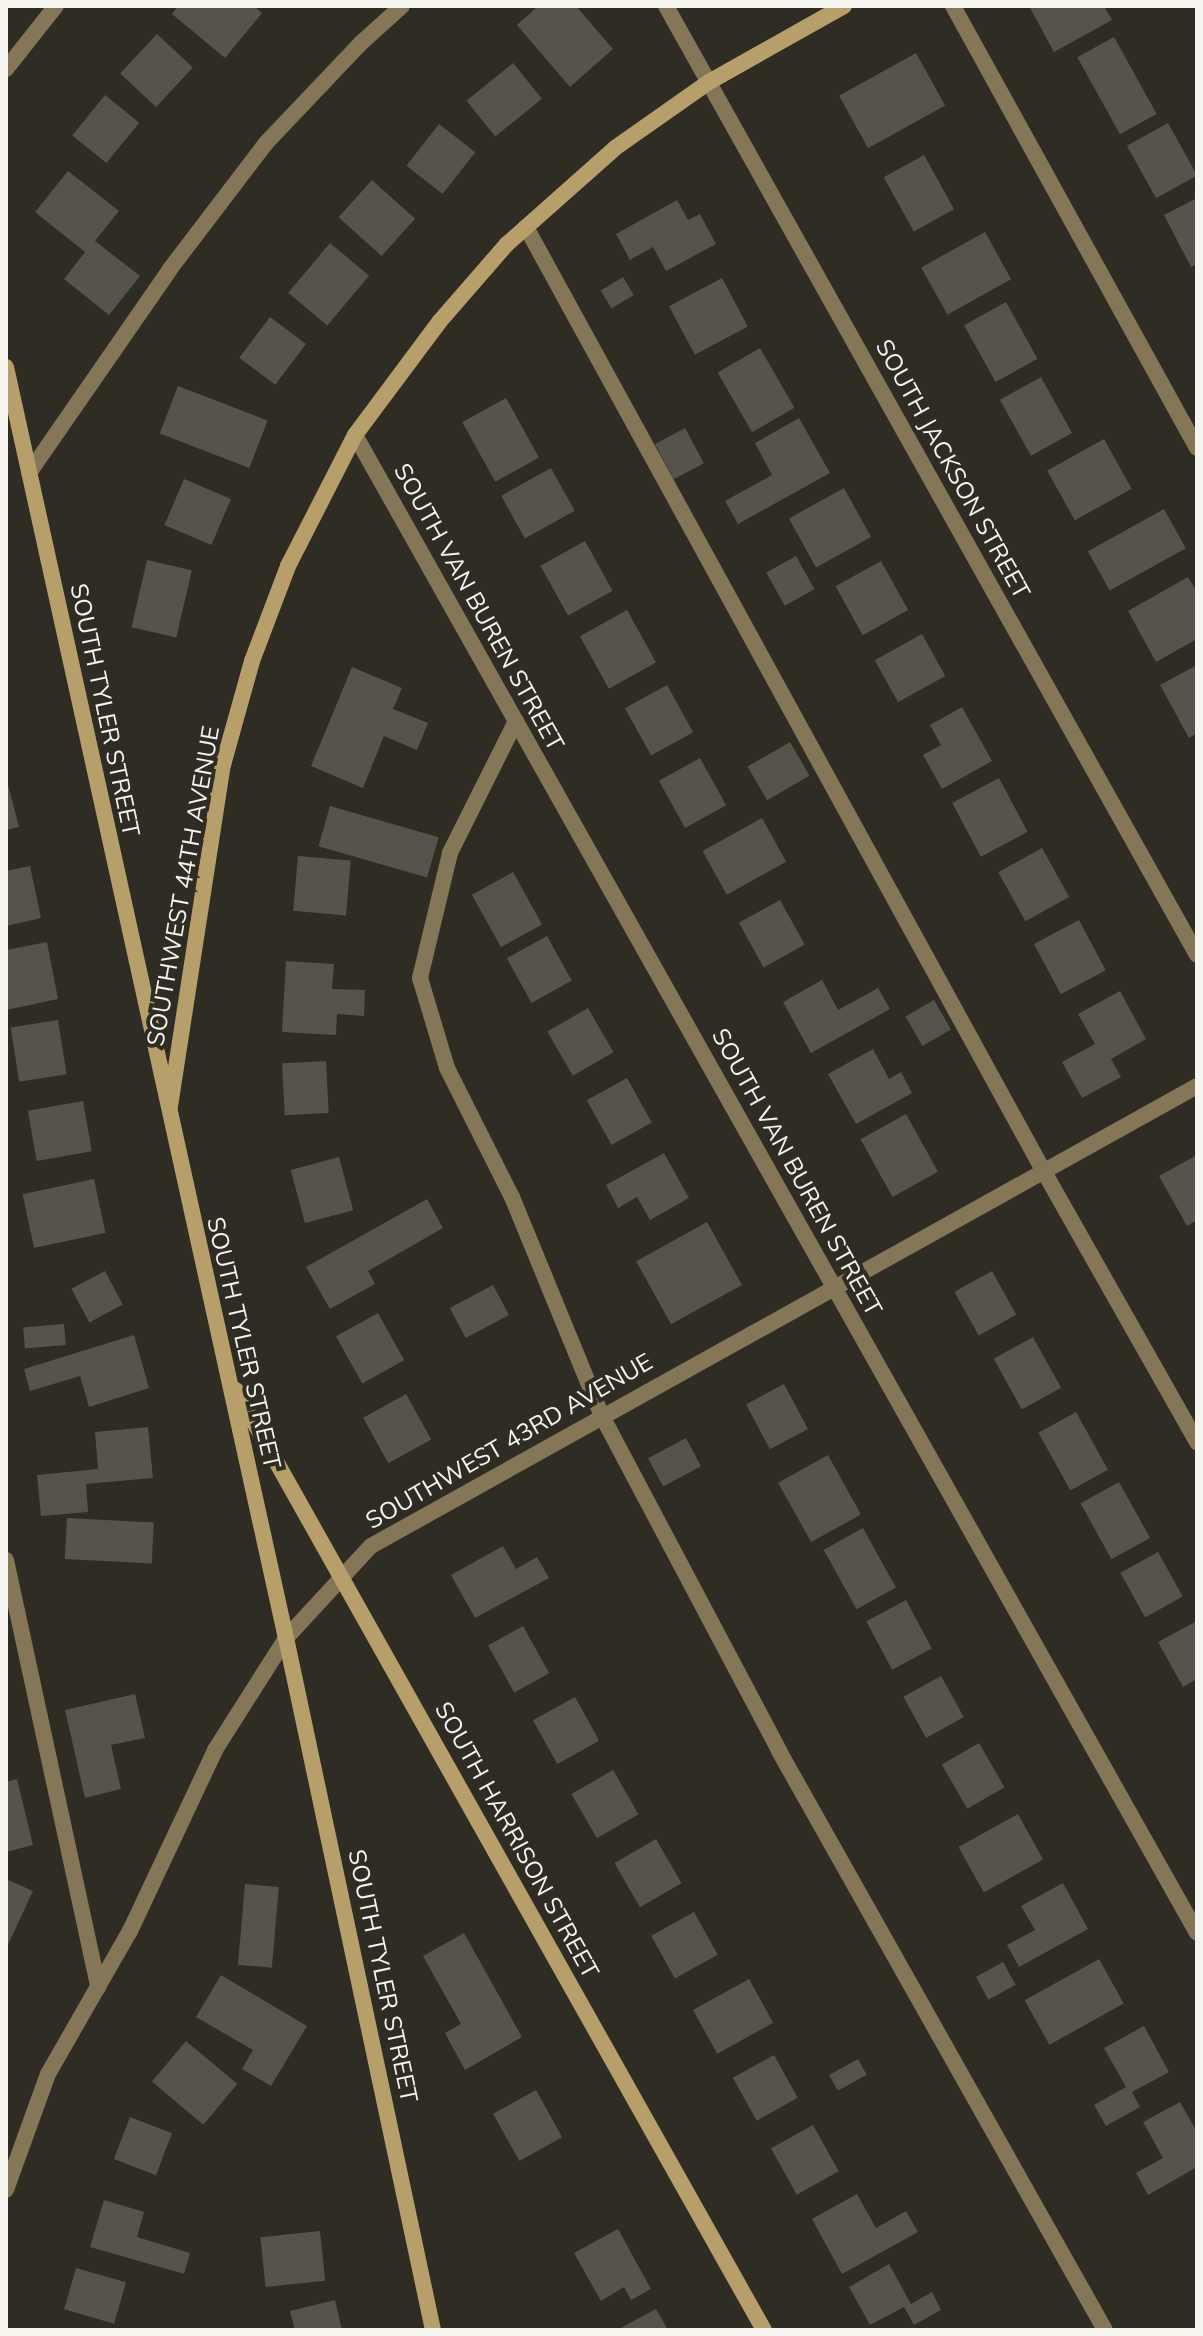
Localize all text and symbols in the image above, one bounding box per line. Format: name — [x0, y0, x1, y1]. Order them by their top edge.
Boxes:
street label: SOUTH JACKSON STREET — [870, 334, 1036, 604]
street label: SOUTH VAN BUREN STREET — [388, 458, 570, 756]
street label: SOUTH TYLER STREET — [64, 581, 146, 839]
street label: SOUTHWEST 44TH AVENUE — [141, 724, 225, 1048]
street label: SOUTH VAN BUREN STREET — [706, 1023, 888, 1321]
street label: SOUTH TYLER STREET — [201, 1214, 287, 1472]
street label: SOUTHWEST 43RD AVENUE — [361, 1347, 657, 1535]
street label: SOUTH HARRISON STREET — [429, 1697, 605, 1983]
street label: SOUTH TYLER STREET — [342, 1847, 424, 2105]

